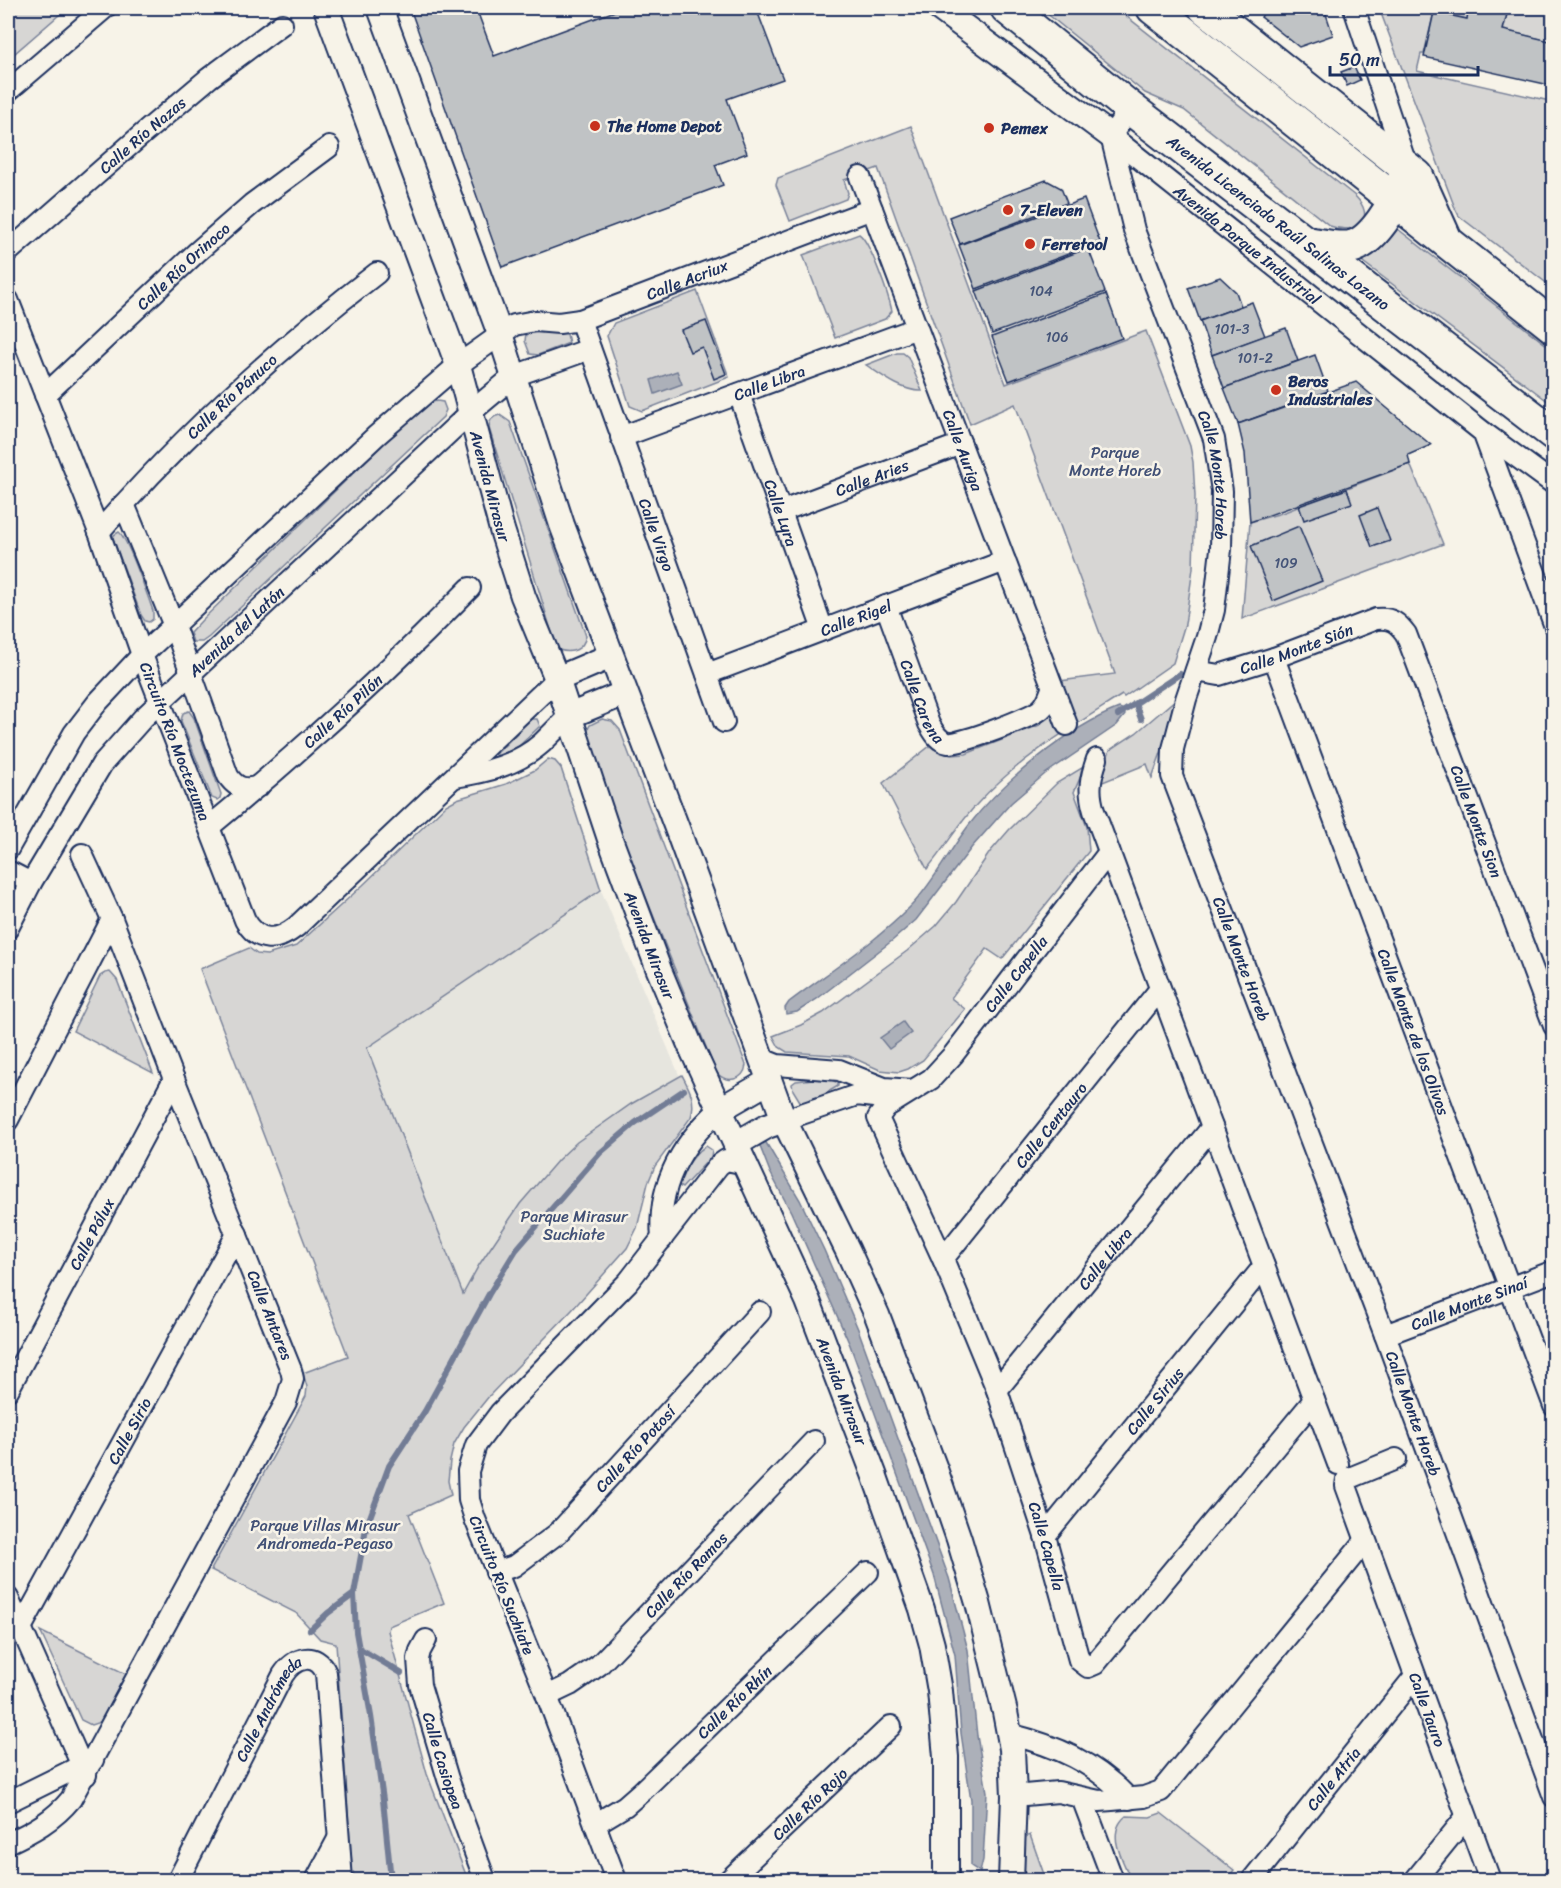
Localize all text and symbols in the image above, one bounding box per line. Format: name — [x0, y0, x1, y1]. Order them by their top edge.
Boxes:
scale bar — [1330, 39, 1478, 77]
text: 50 m — [1339, 44, 1380, 76]
street label: Calle Río Nazas — [92, 88, 193, 181]
place label: The Home Depot — [607, 112, 722, 141]
place label: Pemex — [1001, 114, 1048, 143]
marker: The Home Depot — [588, 119, 602, 133]
marker: Pemex — [982, 121, 996, 135]
street label: Avenida Licenciado Raúl Salinas Lozano — [1160, 126, 1397, 318]
street label: Avenida Parque Industrial — [1166, 176, 1328, 313]
place label: 7-Eleven — [1020, 196, 1083, 225]
marker: 7-Eleven — [1001, 203, 1015, 217]
street label: Calle Río Orinoco — [129, 215, 237, 317]
place label: Ferretool — [1041, 230, 1109, 259]
marker: Ferretool — [1023, 237, 1037, 251]
street label: Calle Acriux — [642, 250, 733, 308]
house number: 104 — [1029, 279, 1053, 304]
house number: 101-3 — [1214, 317, 1250, 342]
house number: 106 — [1046, 325, 1068, 350]
street label: Calle Río Pánuco — [179, 346, 284, 446]
house number: 101-2 — [1237, 346, 1273, 371]
street label: Calle Libra — [729, 356, 809, 409]
place label: Beros Industriales — [1287, 367, 1373, 414]
marker: Beros Industriales — [1269, 383, 1283, 397]
street label: Calle Auriga — [934, 405, 992, 496]
street label: Calle Monte Horeb — [1190, 406, 1237, 540]
street label: Avenida Mirasur — [461, 426, 520, 547]
park label: Parque Monte Horeb — [1069, 438, 1161, 485]
street label: Calle Aries — [831, 450, 913, 504]
street label: Calle Lyra — [756, 475, 807, 550]
street label: Calle Virgo — [630, 494, 683, 575]
house number: 109 — [1274, 551, 1298, 576]
street label: Avenida del Latón — [180, 578, 292, 685]
street label: Calle Rigel — [816, 591, 896, 644]
street label: Calle Monte Sión — [1236, 614, 1358, 682]
street label: Calle Carena — [892, 655, 952, 752]
street label: Circuito Río Moctezuma — [131, 657, 220, 825]
street label: Calle Río Pilón — [296, 666, 390, 756]
street label: Calle Monte Sion — [1442, 761, 1511, 882]
street label: Avenida Mirasur — [616, 885, 685, 1005]
street label: Calle Monte Horeb — [1205, 892, 1279, 1026]
street label: Calle Capella — [976, 928, 1056, 1019]
street label: Calle Monte de los Olivos — [1369, 944, 1459, 1120]
street label: Calle Centauro — [1007, 1075, 1095, 1175]
street label: Calle Pólux — [60, 1192, 123, 1275]
park label: Parque Mirasur Suchiate — [520, 1202, 629, 1249]
street label: Calle Libra — [1070, 1220, 1139, 1296]
street label: Calle Antares — [239, 1265, 301, 1365]
street label: Calle Monte Sinaí — [1406, 1267, 1534, 1339]
street label: Avenida Mirasur — [808, 1331, 877, 1451]
street label: Calle Monte Horeb — [1377, 1347, 1450, 1480]
street label: Calle Sirius — [1118, 1360, 1192, 1441]
street label: Calle Sirio — [99, 1392, 159, 1470]
street label: Calle Río Potosí — [587, 1397, 684, 1499]
street label: Calle Capella — [1020, 1498, 1074, 1595]
park label: Parque Villas Mirasur Andromeda-Pegaso — [250, 1511, 401, 1558]
street label: Circuito Río Suchiate — [461, 1511, 543, 1660]
street label: Calle Río Ramos — [637, 1524, 735, 1625]
street label: Calle Andrómeda — [226, 1647, 308, 1767]
street label: Calle Río Rhín — [689, 1657, 779, 1746]
street label: Calle Tauro — [1401, 1668, 1455, 1751]
street label: Calle Casiopea — [414, 1708, 472, 1814]
street label: Calle Atria — [1298, 1740, 1368, 1817]
street label: Calle Río Rojo — [764, 1760, 855, 1847]

